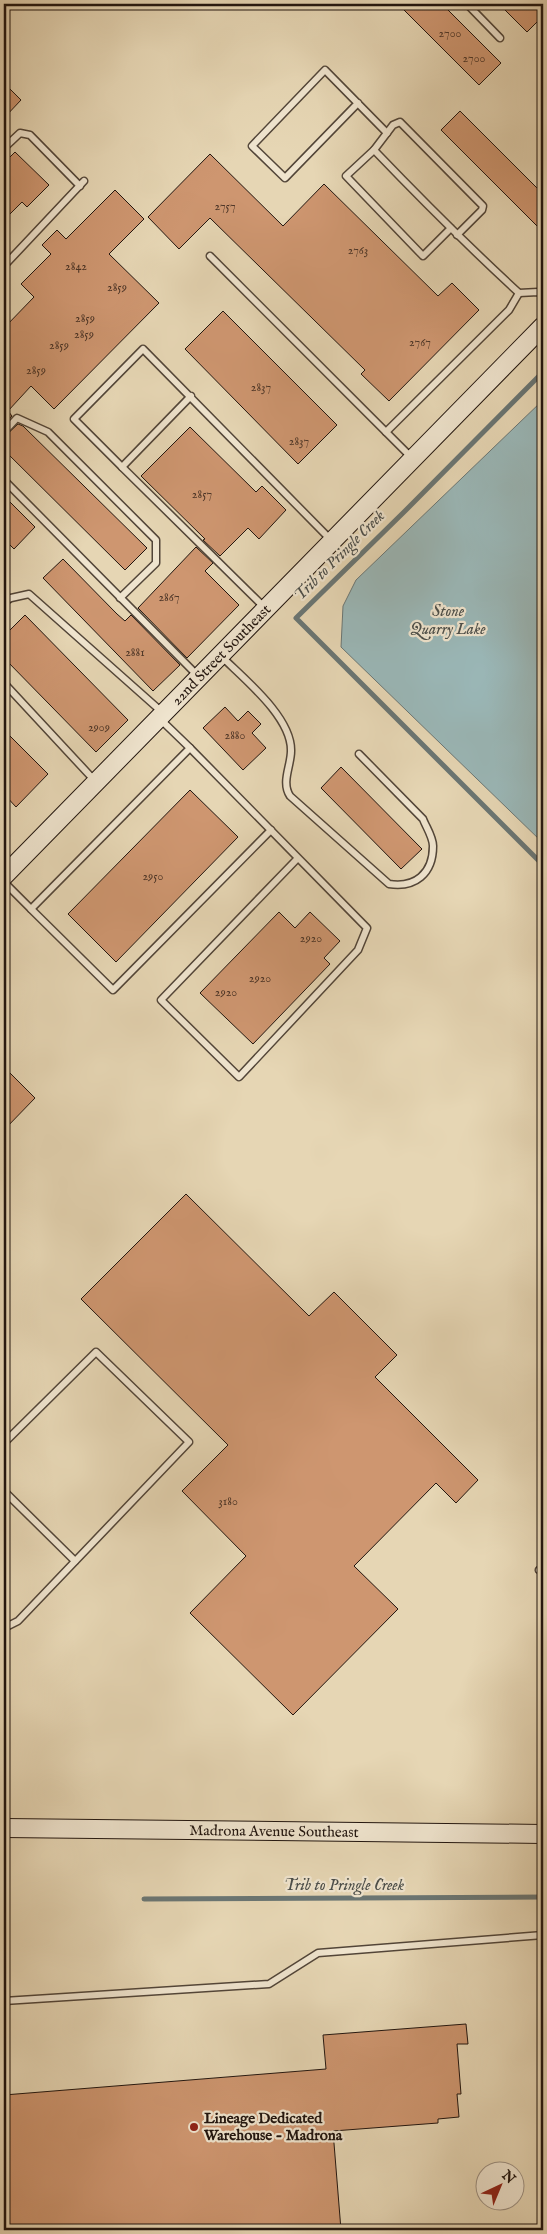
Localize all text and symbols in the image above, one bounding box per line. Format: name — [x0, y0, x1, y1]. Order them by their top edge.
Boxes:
house number: 2700 — [439, 26, 462, 41]
house number: 2700 — [463, 51, 486, 66]
house number: 2757 — [214, 199, 236, 214]
house number: 2763 — [348, 243, 368, 258]
house number: 2842 — [65, 259, 87, 274]
house number: 2859 — [107, 280, 127, 295]
house number: 2859 — [75, 311, 95, 326]
house number: 2859 — [74, 327, 94, 342]
house number: 2767 — [409, 335, 431, 350]
house number: 2859 — [49, 338, 69, 353]
house number: 2859 — [26, 363, 46, 378]
house number: 2837 — [251, 380, 271, 395]
house number: 2837 — [289, 434, 309, 449]
house number: 2857 — [192, 487, 212, 502]
water label: Trib to Pringle Creek — [290, 506, 390, 606]
house number: 2867 — [158, 590, 180, 605]
street label: 22nd Street Southeast — [167, 600, 275, 709]
water label: Stone Quarry Lake — [410, 602, 486, 640]
house number: 2881 — [125, 645, 145, 660]
house number: 2909 — [88, 720, 110, 735]
house number: 2880 — [225, 728, 246, 743]
house number: 2950 — [142, 869, 164, 884]
house number: 2920 — [300, 931, 322, 946]
house number: 2920 — [249, 971, 271, 986]
house number: 2920 — [215, 985, 237, 1000]
house number: 3180 — [218, 1494, 238, 1509]
street label: Madrona Avenue Southeast — [189, 1821, 359, 1841]
water label: Trib to Pringle Creek — [284, 1876, 405, 1896]
place label: Lineage Dedicated Warehouse - Madrona — [203, 2109, 343, 2145]
marker: Lineage Dedicated Warehouse - Madrona — [188, 2121, 200, 2133]
north arrow — [474, 2162, 524, 2212]
text: N — [497, 2166, 519, 2188]

